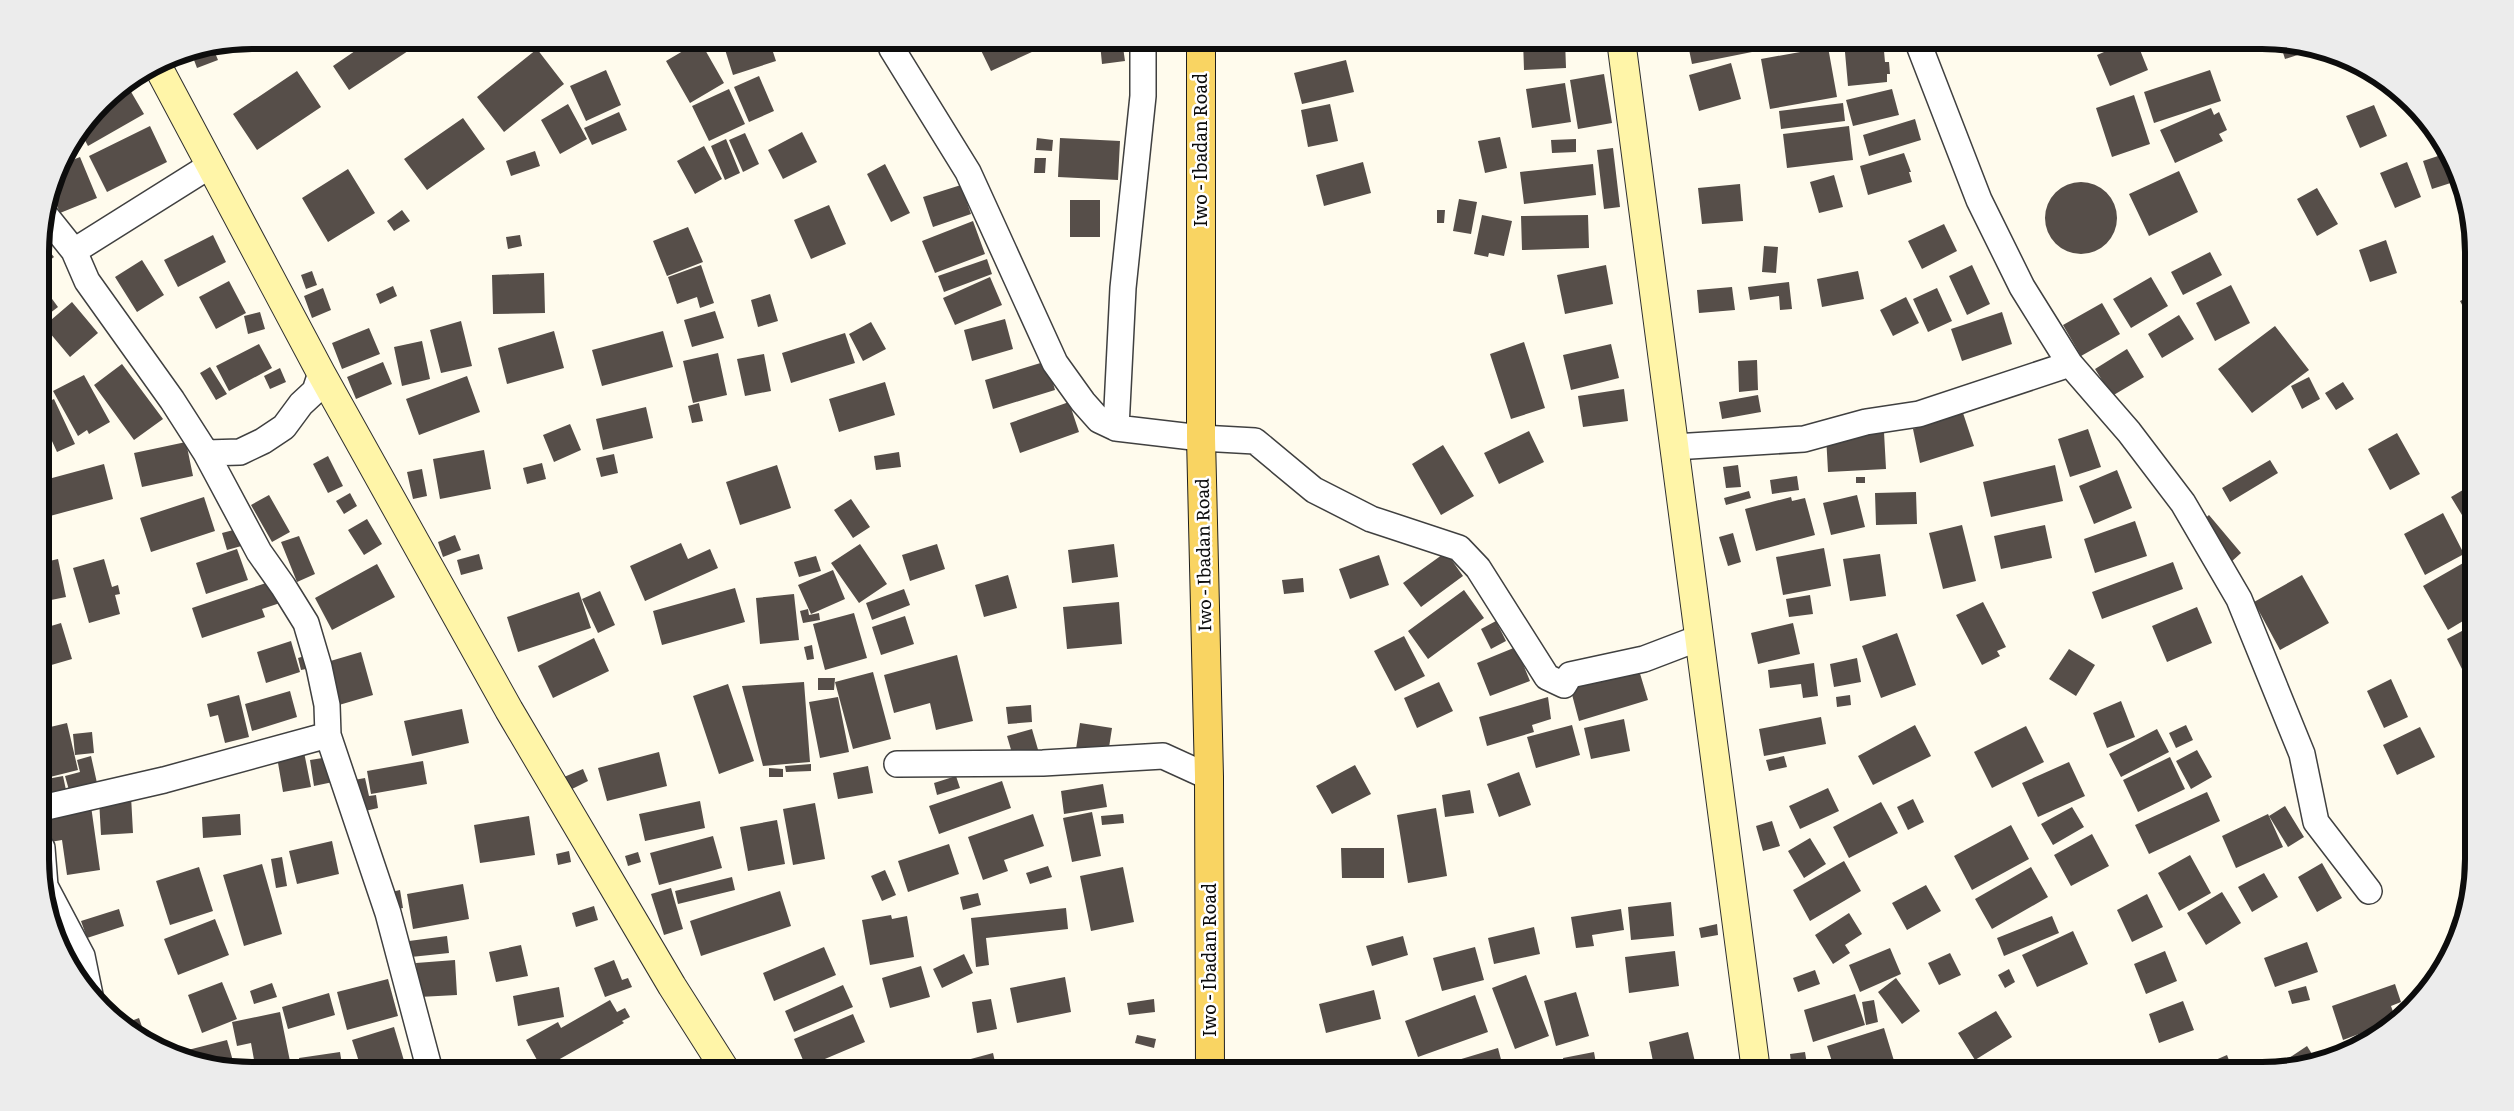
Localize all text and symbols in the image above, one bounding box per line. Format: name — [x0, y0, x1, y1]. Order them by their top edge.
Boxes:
street label: Iwo - Ibadan Road — [1186, 73, 1213, 227]
street label: Iwo - Ibadan Road — [1188, 478, 1217, 632]
street label: Iwo - Ibadan Road — [1195, 883, 1222, 1037]

